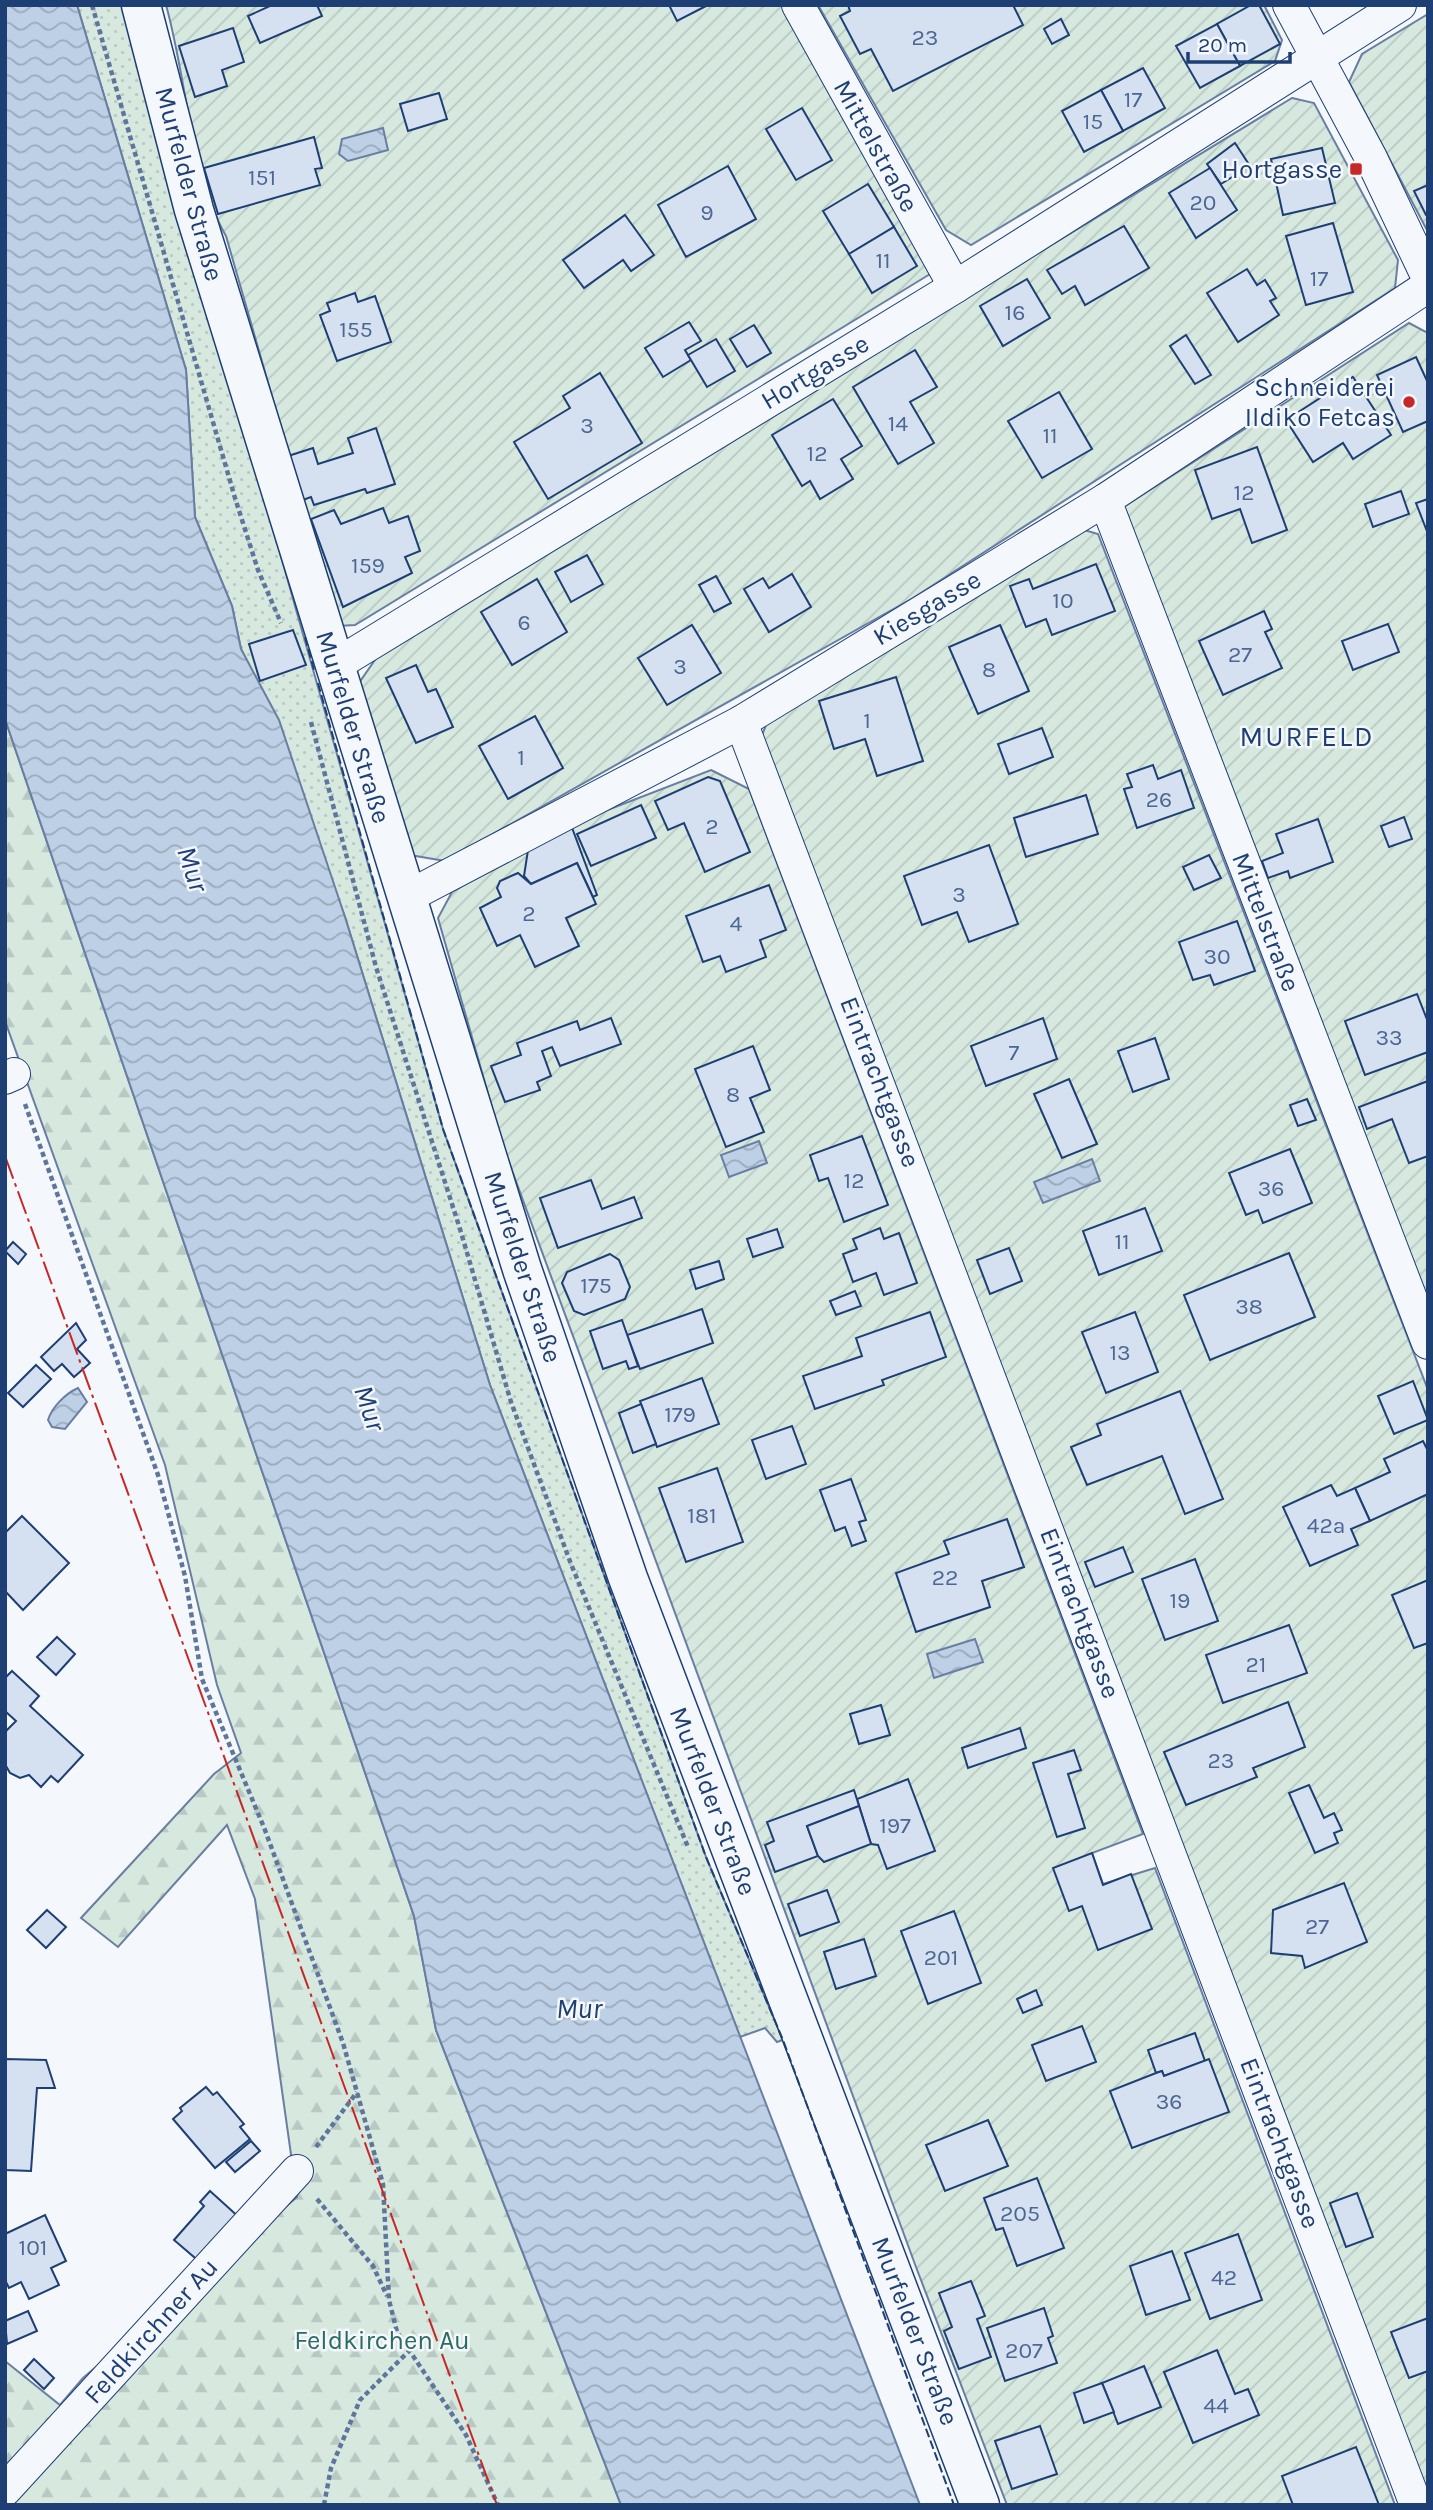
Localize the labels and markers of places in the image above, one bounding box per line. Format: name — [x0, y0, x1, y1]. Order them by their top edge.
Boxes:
place label: Hortgasse — [1222, 154, 1342, 185]
marker: Hortgasse — [1348, 161, 1364, 177]
place label: Schneiderei Ildiko Fetcas — [1245, 372, 1395, 433]
marker: Schneiderei Ildiko Fetcas — [1401, 394, 1417, 410]

